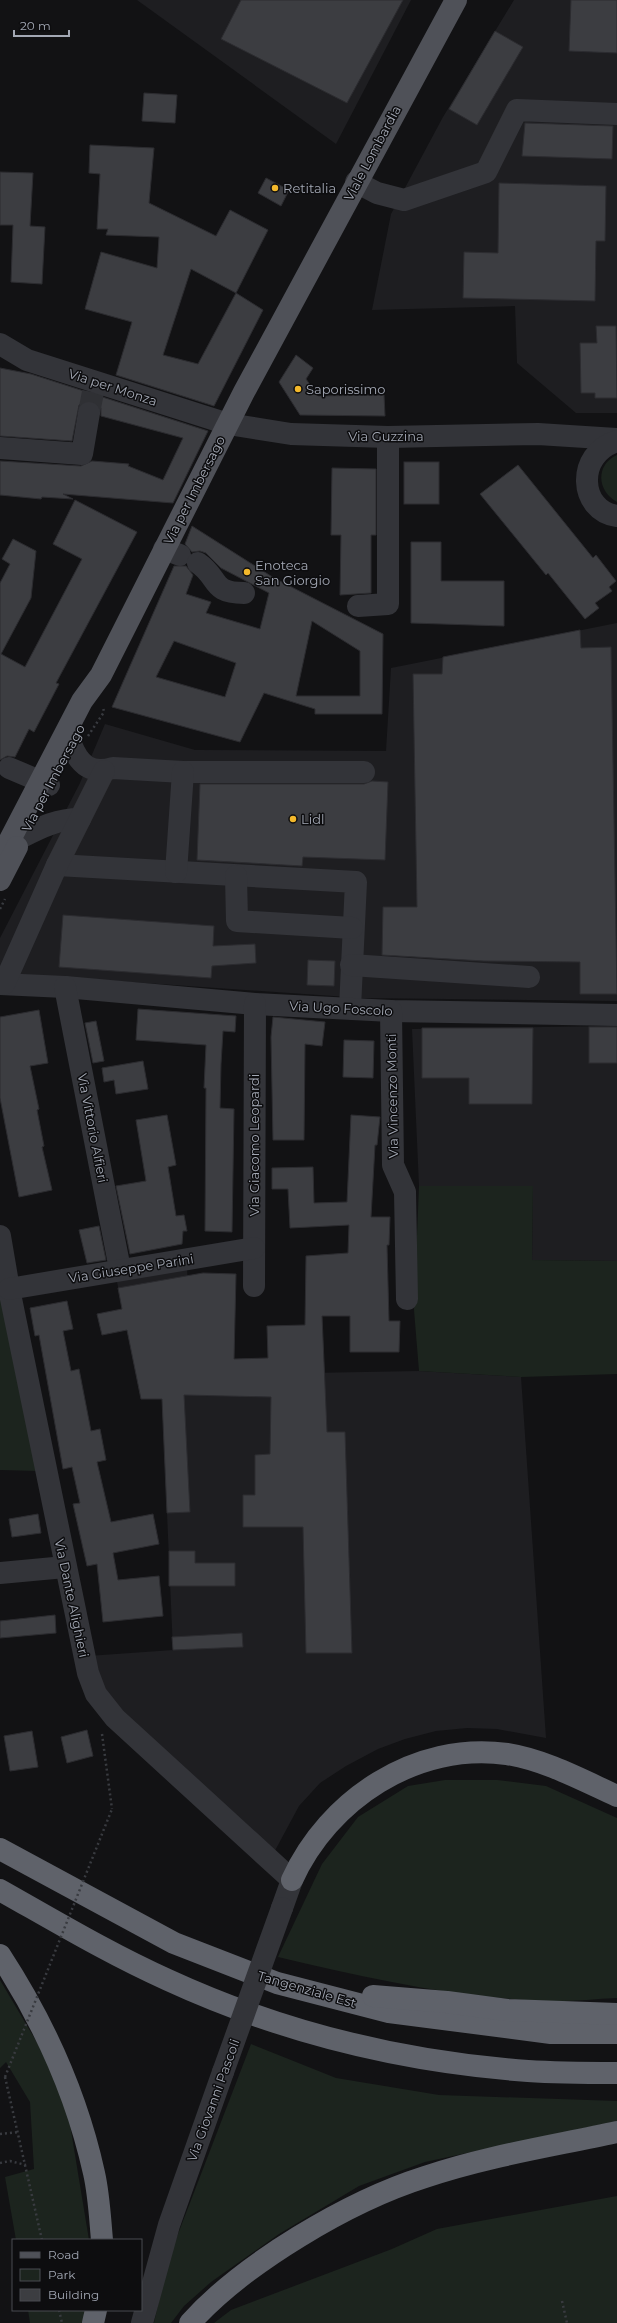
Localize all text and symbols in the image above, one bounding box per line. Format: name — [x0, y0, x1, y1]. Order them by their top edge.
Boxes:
scale bar — [14, 12, 69, 38]
text: 20 m — [20, 18, 51, 33]
street label: Viale Lombardia — [340, 103, 404, 203]
place label: Retitalia — [283, 180, 336, 196]
marker: Retitalia — [270, 183, 280, 193]
street label: Via per Monza — [67, 365, 159, 409]
place label: Saporissimo — [306, 381, 385, 397]
marker: Saporissimo — [293, 384, 303, 394]
street label: Via Guzzina — [348, 428, 424, 444]
street label: Via per Imbersago — [160, 433, 228, 547]
place label: Enoteca San Giorgio — [255, 557, 330, 588]
marker: Enoteca San Giorgio — [242, 567, 252, 577]
street label: Via per Imbersago — [18, 722, 88, 834]
place label: Lidl — [301, 811, 324, 827]
marker: Lidl — [288, 814, 298, 824]
street label: Via Ugo Foscolo — [289, 997, 393, 1019]
street label: Via Vincenzo Monti — [383, 1034, 401, 1158]
street label: Via Vittorio Alfieri — [75, 1072, 111, 1184]
street label: Via Giacomo Leopardi — [246, 1074, 262, 1216]
street label: Via Giuseppe Parini — [67, 1250, 195, 1286]
street label: Via Dante Alighieri — [52, 1537, 92, 1659]
street label: Tangenziale Est — [256, 1967, 358, 2011]
street label: Via Giovanni Pascoli — [183, 2036, 243, 2164]
legend — [12, 2239, 142, 2311]
text: Road — [48, 2247, 79, 2262]
text: Park — [48, 2267, 76, 2282]
text: Building — [48, 2287, 99, 2302]

